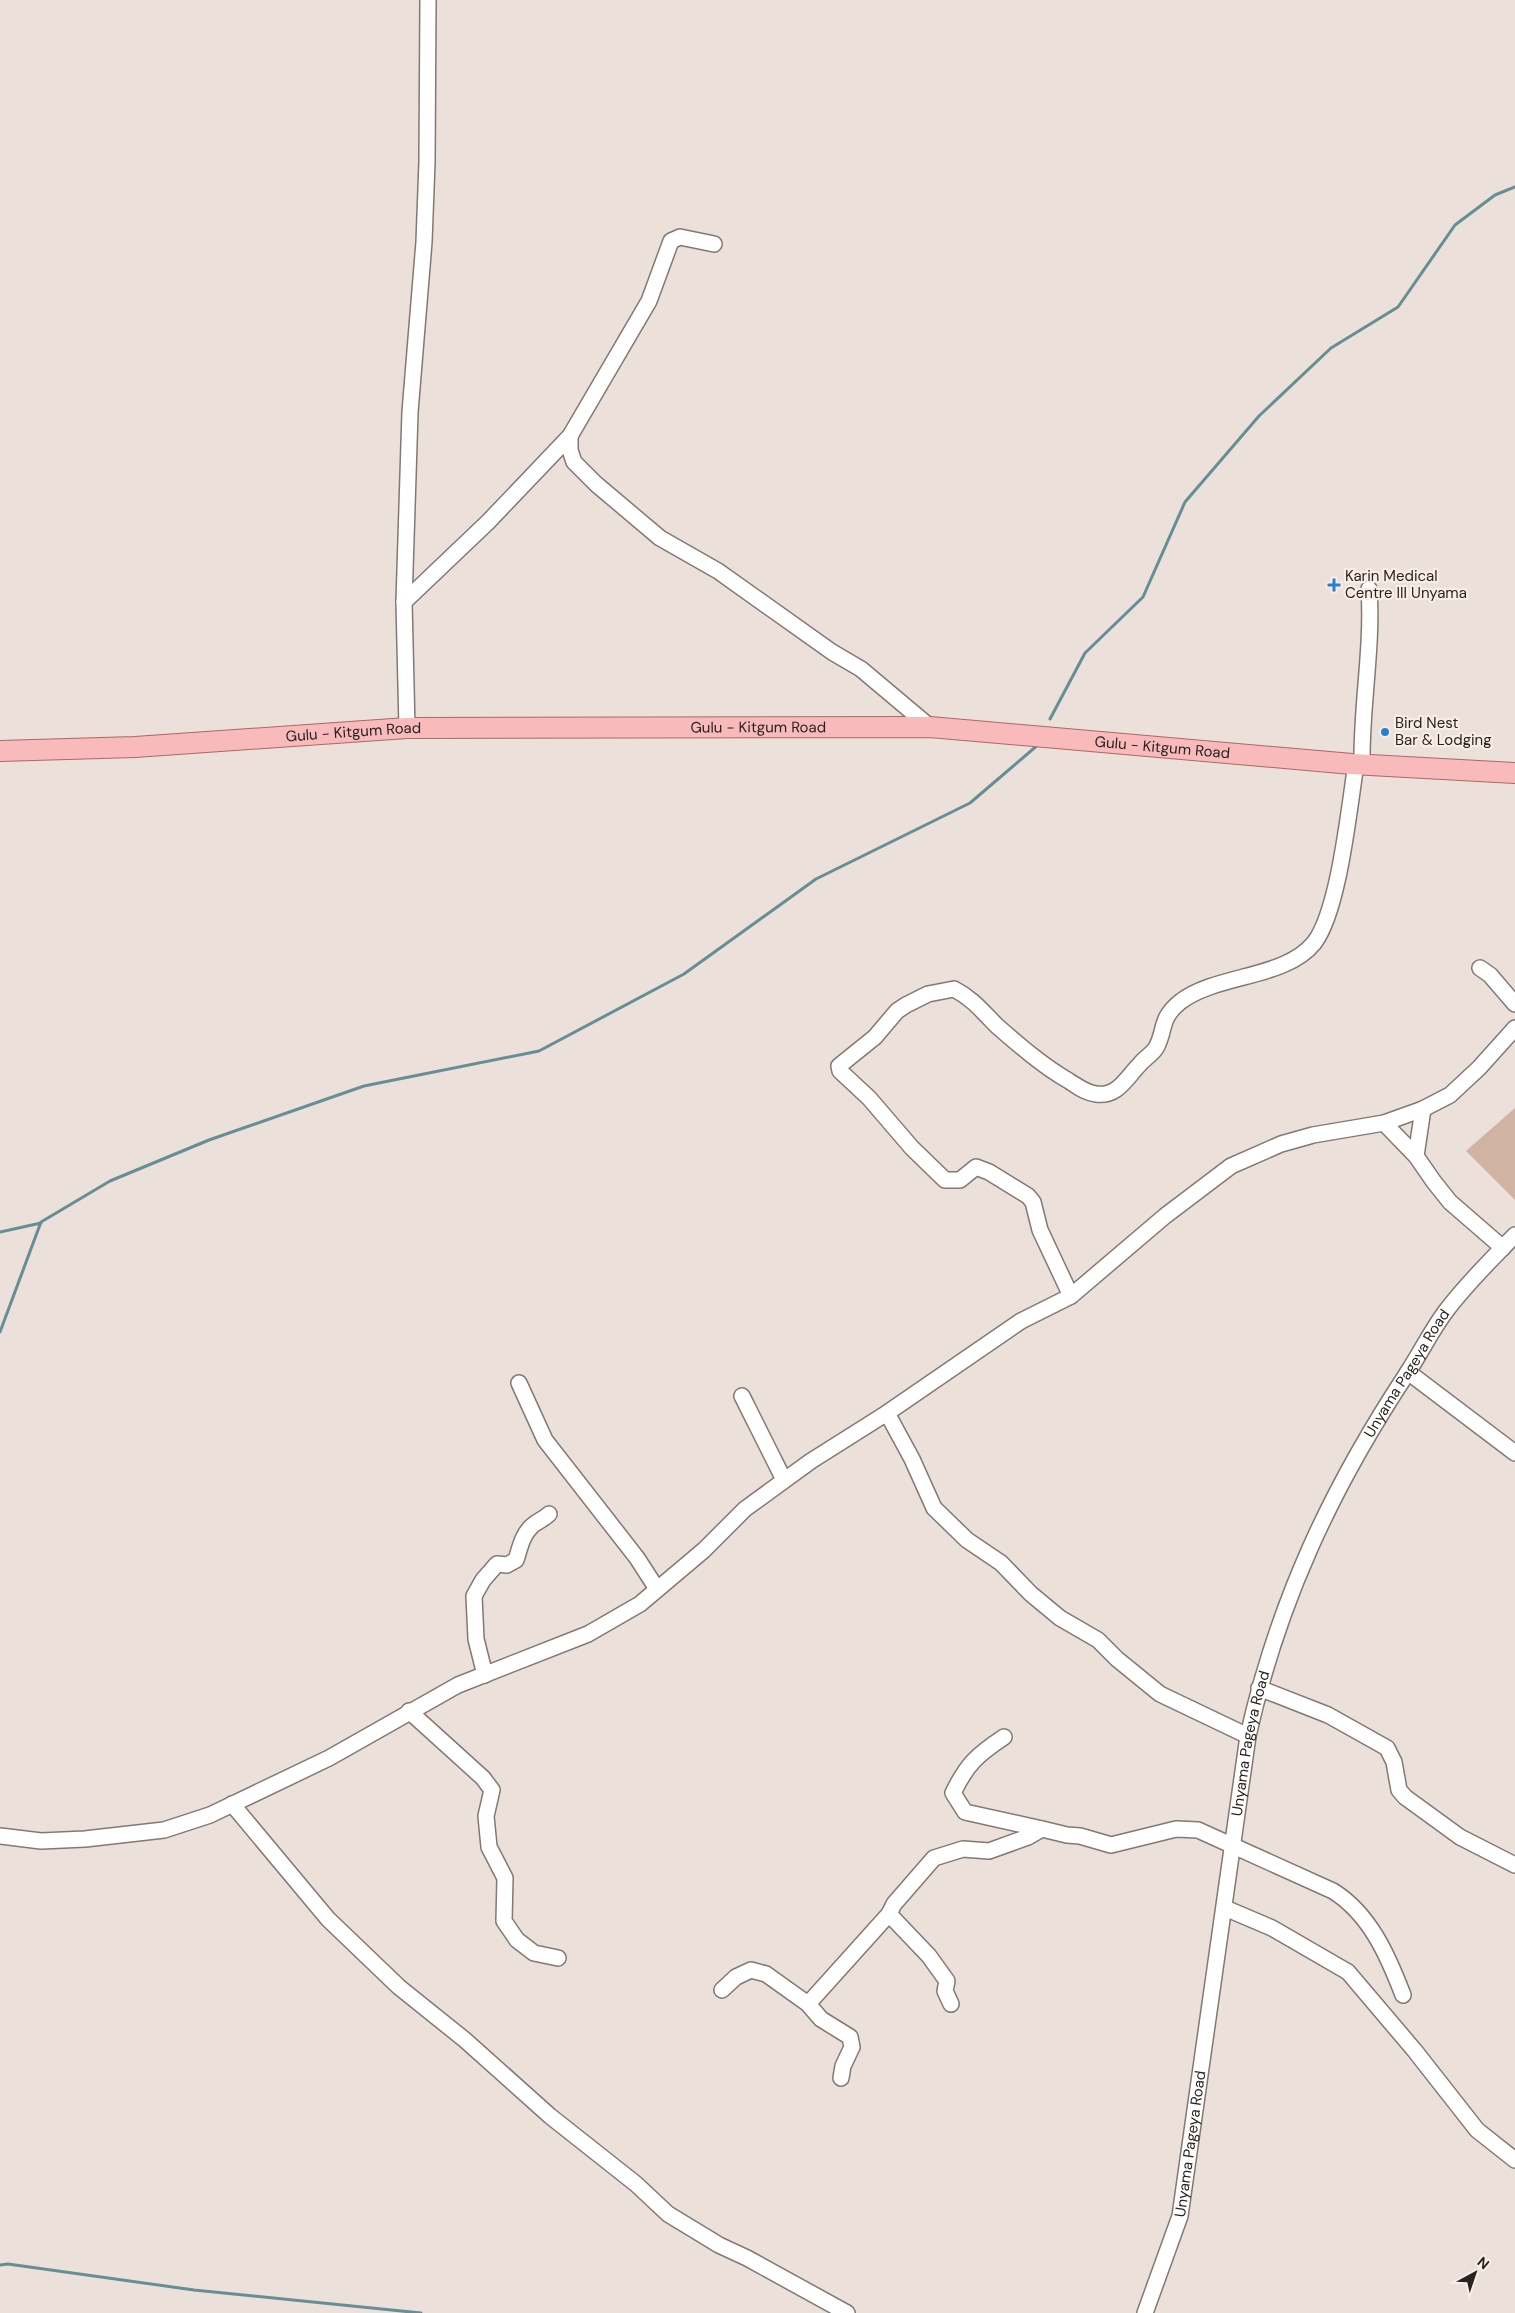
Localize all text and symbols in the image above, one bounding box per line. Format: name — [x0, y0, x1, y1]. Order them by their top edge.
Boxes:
place label: Karin Medical Centre III Unyama — [1345, 566, 1467, 603]
marker: Karin Medical Centre III Unyama — [1327, 578, 1341, 592]
place label: Bird Nest Bar & Lodging — [1395, 713, 1492, 750]
street label: Gulu - Kitgum Road — [690, 717, 826, 737]
street label: Gulu - Kitgum Road — [285, 718, 421, 746]
marker: Bird Nest Bar & Lodging — [1379, 726, 1391, 738]
street label: Gulu - Kitgum Road — [1094, 731, 1231, 763]
street label: Unyama Pageya Road — [1359, 1305, 1454, 1441]
street label: Unyama Pageya Road — [1227, 1668, 1274, 1817]
street label: Unyama Pageya Road — [1170, 2069, 1210, 2218]
north arrow — [1450, 2248, 1500, 2298]
text: N — [1474, 2253, 1493, 2273]

